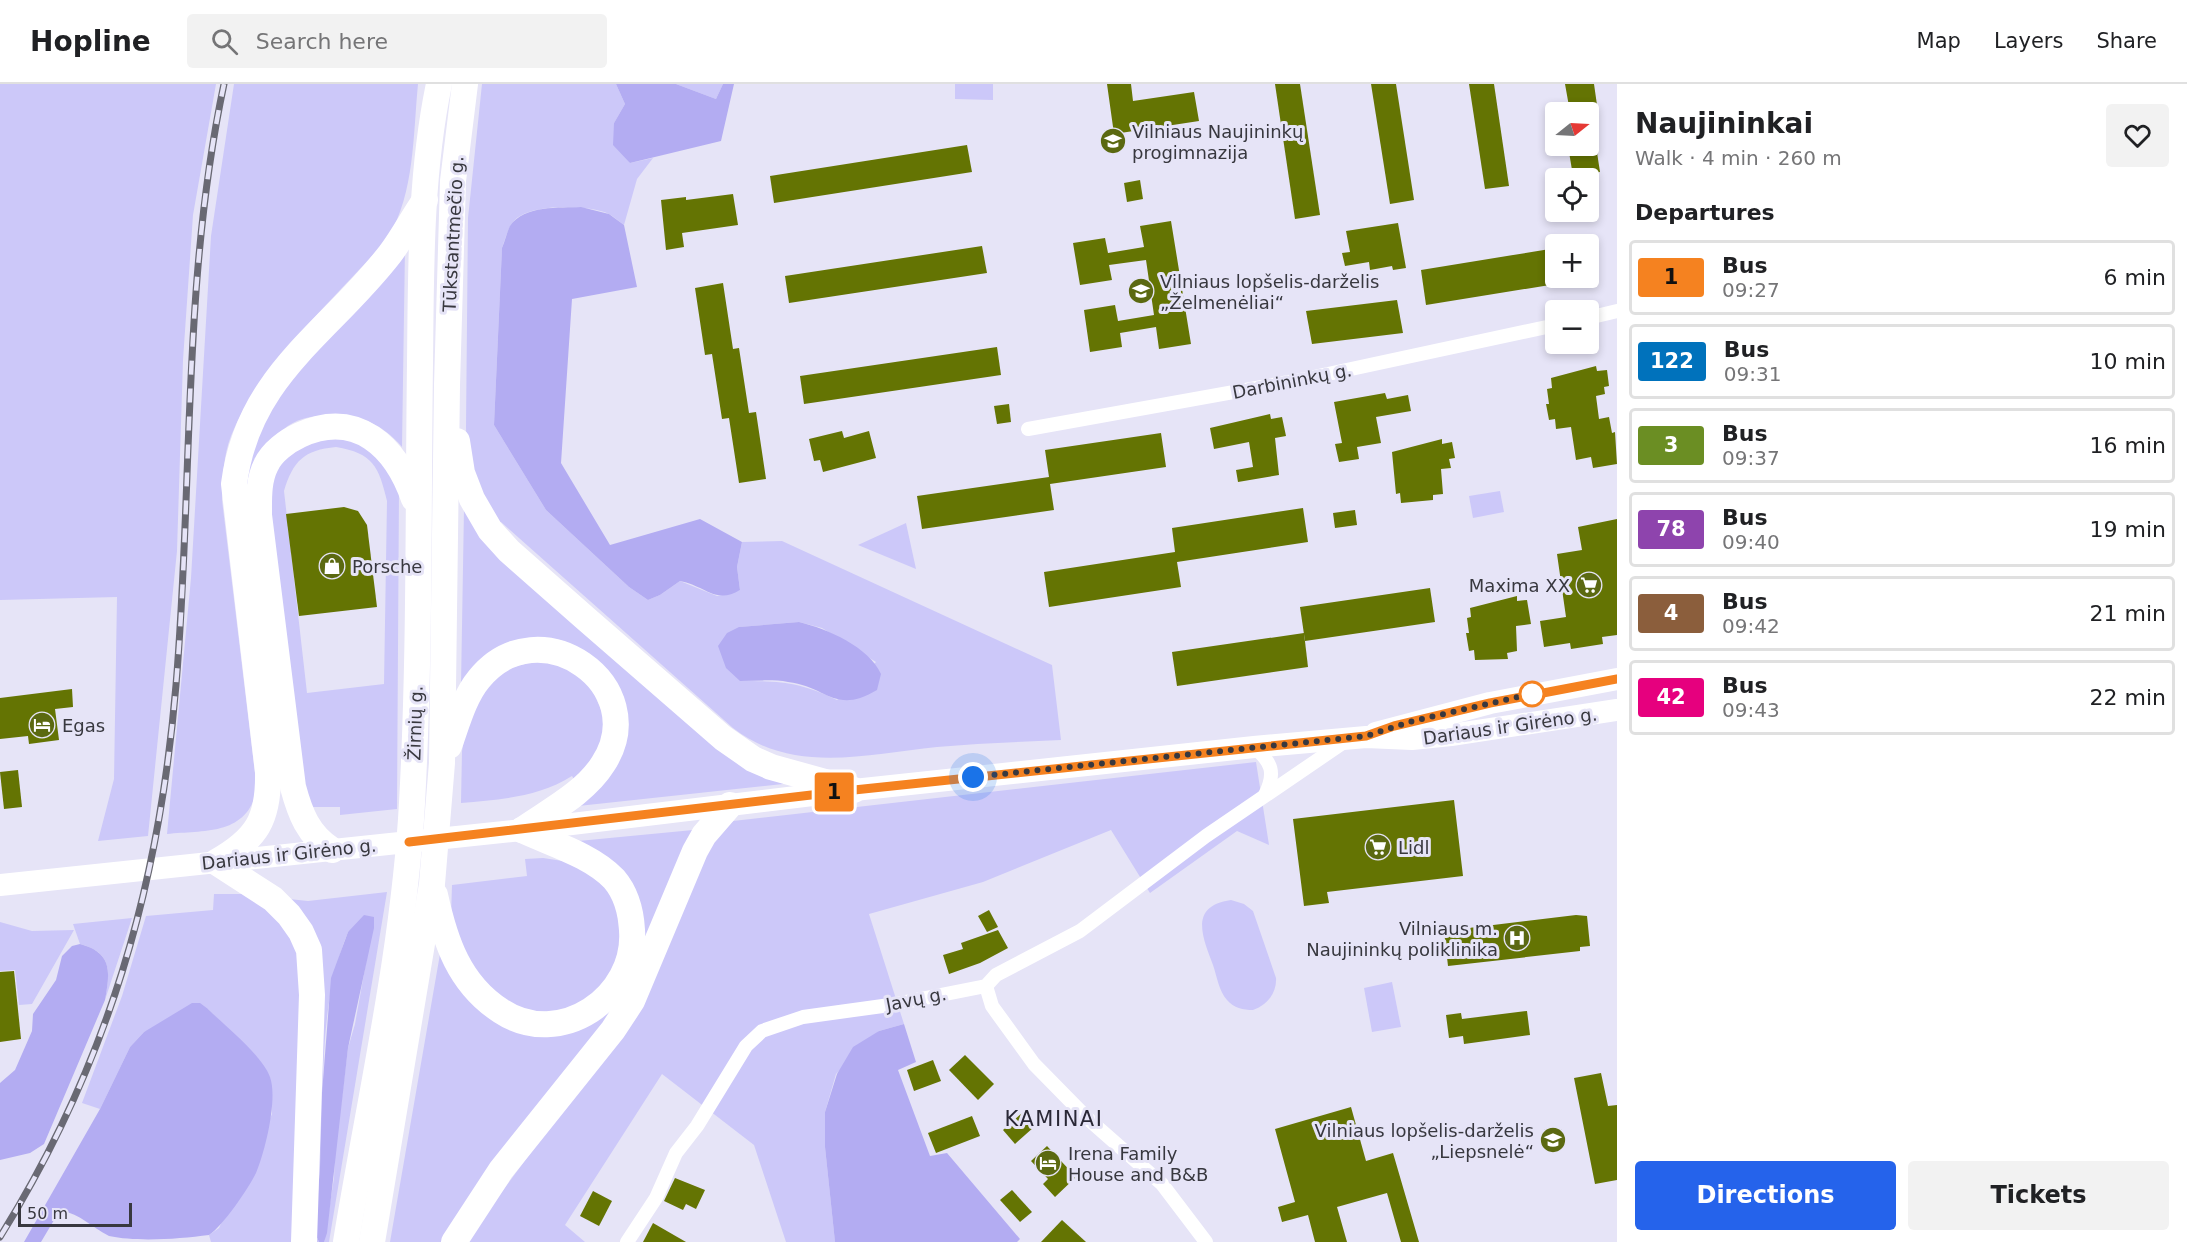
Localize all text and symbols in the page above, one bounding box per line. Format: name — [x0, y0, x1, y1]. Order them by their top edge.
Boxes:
search box — [187, 14, 607, 68]
text: Hopline — [30, 25, 151, 58]
icon: search — [208, 25, 241, 58]
text: Search here — [256, 29, 388, 54]
text: Map — [1917, 29, 1961, 53]
text: Layers — [1994, 29, 2063, 53]
text: Share — [2096, 29, 2157, 53]
north arrow — [1545, 102, 1599, 156]
map controls — [1545, 102, 1599, 354]
button: heart — [2106, 104, 2169, 167]
text: Naujininkai — [1635, 107, 1813, 140]
place label: Vilniaus Naujininkų progimnazija — [1132, 121, 1304, 163]
school or university icon: Vilniaus Naujininkų progimnazija — [1098, 126, 1128, 156]
text: Walk · 4 min · 260 m — [1635, 146, 1842, 170]
street label: Tūkstantmečio g. — [438, 155, 468, 314]
button: locate — [1545, 168, 1599, 222]
text: Departures — [1635, 200, 1775, 225]
button: + — [1545, 234, 1599, 288]
text: Bus — [1722, 253, 1768, 278]
text: 1 — [1664, 265, 1678, 289]
text: 6 min — [2104, 265, 2166, 290]
place label: Vilniaus lopšelis-darželis „Želmenėliai“ — [1160, 271, 1379, 313]
school or university icon: Vilniaus lopšelis-darželis „Želmenėliai“ — [1126, 276, 1156, 306]
text: 09:27 — [1722, 278, 1780, 302]
button: − — [1545, 300, 1599, 354]
text: Bus — [1724, 337, 1769, 362]
text: 122 — [1650, 349, 1694, 373]
text: 10 min — [2090, 349, 2166, 374]
street label: Darbininkų g. — [1230, 359, 1354, 403]
text: 09:31 — [1724, 362, 1781, 386]
text: Bus — [1722, 421, 1768, 446]
text: 3 — [1664, 433, 1678, 457]
text: 16 min — [2090, 433, 2166, 458]
text: 09:37 — [1722, 446, 1780, 470]
text: Bus — [1722, 505, 1768, 530]
text: 78 — [1656, 517, 1686, 541]
text: 19 min — [2090, 517, 2166, 542]
text: 09:40 — [1722, 530, 1780, 554]
shop icon: Porsche — [317, 551, 347, 581]
place label: Porsche — [352, 556, 422, 577]
supermarket icon: Maxima XX — [1574, 570, 1604, 600]
place label: Maxima XX — [1469, 575, 1570, 596]
text: Bus — [1722, 589, 1768, 614]
text: 4 — [1664, 601, 1678, 625]
text: 21 min — [2090, 601, 2166, 626]
text: 09:42 — [1722, 614, 1780, 638]
text: Bus — [1722, 673, 1768, 698]
unlabelled marker — [1519, 681, 1545, 707]
street label: Žirnių g. — [403, 685, 427, 761]
text: 42 — [1656, 685, 1686, 709]
text: 22 min — [2090, 685, 2166, 710]
text: 09:43 — [1722, 698, 1780, 722]
street label: Dariaus ir Girėno g. — [1422, 703, 1598, 749]
hotel icon: Egas — [27, 710, 57, 740]
place label: Egas — [62, 715, 105, 736]
your location — [958, 762, 988, 792]
line badge: 1 — [814, 772, 854, 812]
text: 1 — [827, 780, 841, 804]
supermarket icon: Lidl — [1363, 832, 1393, 862]
street label: Dariaus ir Girėno g. — [201, 834, 377, 874]
place label: Lidl — [1398, 837, 1429, 858]
place label: Vilniaus m. Naujininkų poliklinika — [1306, 918, 1498, 960]
hospital icon: Vilniaus m. Naujininkų poliklinika — [1502, 923, 1532, 953]
street label: Javų g. — [883, 983, 948, 1015]
district label: KAMINAI — [1005, 1107, 1103, 1131]
place label: Vilniaus lopšelis-darželis „Liepsnelė“ — [1315, 1120, 1534, 1162]
school or university icon: Vilniaus lopšelis-darželis „Liepsnelė“ — [1538, 1125, 1568, 1155]
place label: Irena Family House and B&B — [1068, 1143, 1208, 1185]
hotel icon: Irena Family House and B&B — [1033, 1148, 1063, 1178]
button: Directions — [1635, 1161, 1896, 1230]
button: Tickets — [1908, 1161, 2169, 1230]
scale bar — [18, 1200, 132, 1228]
text: 50 m — [27, 1204, 68, 1223]

